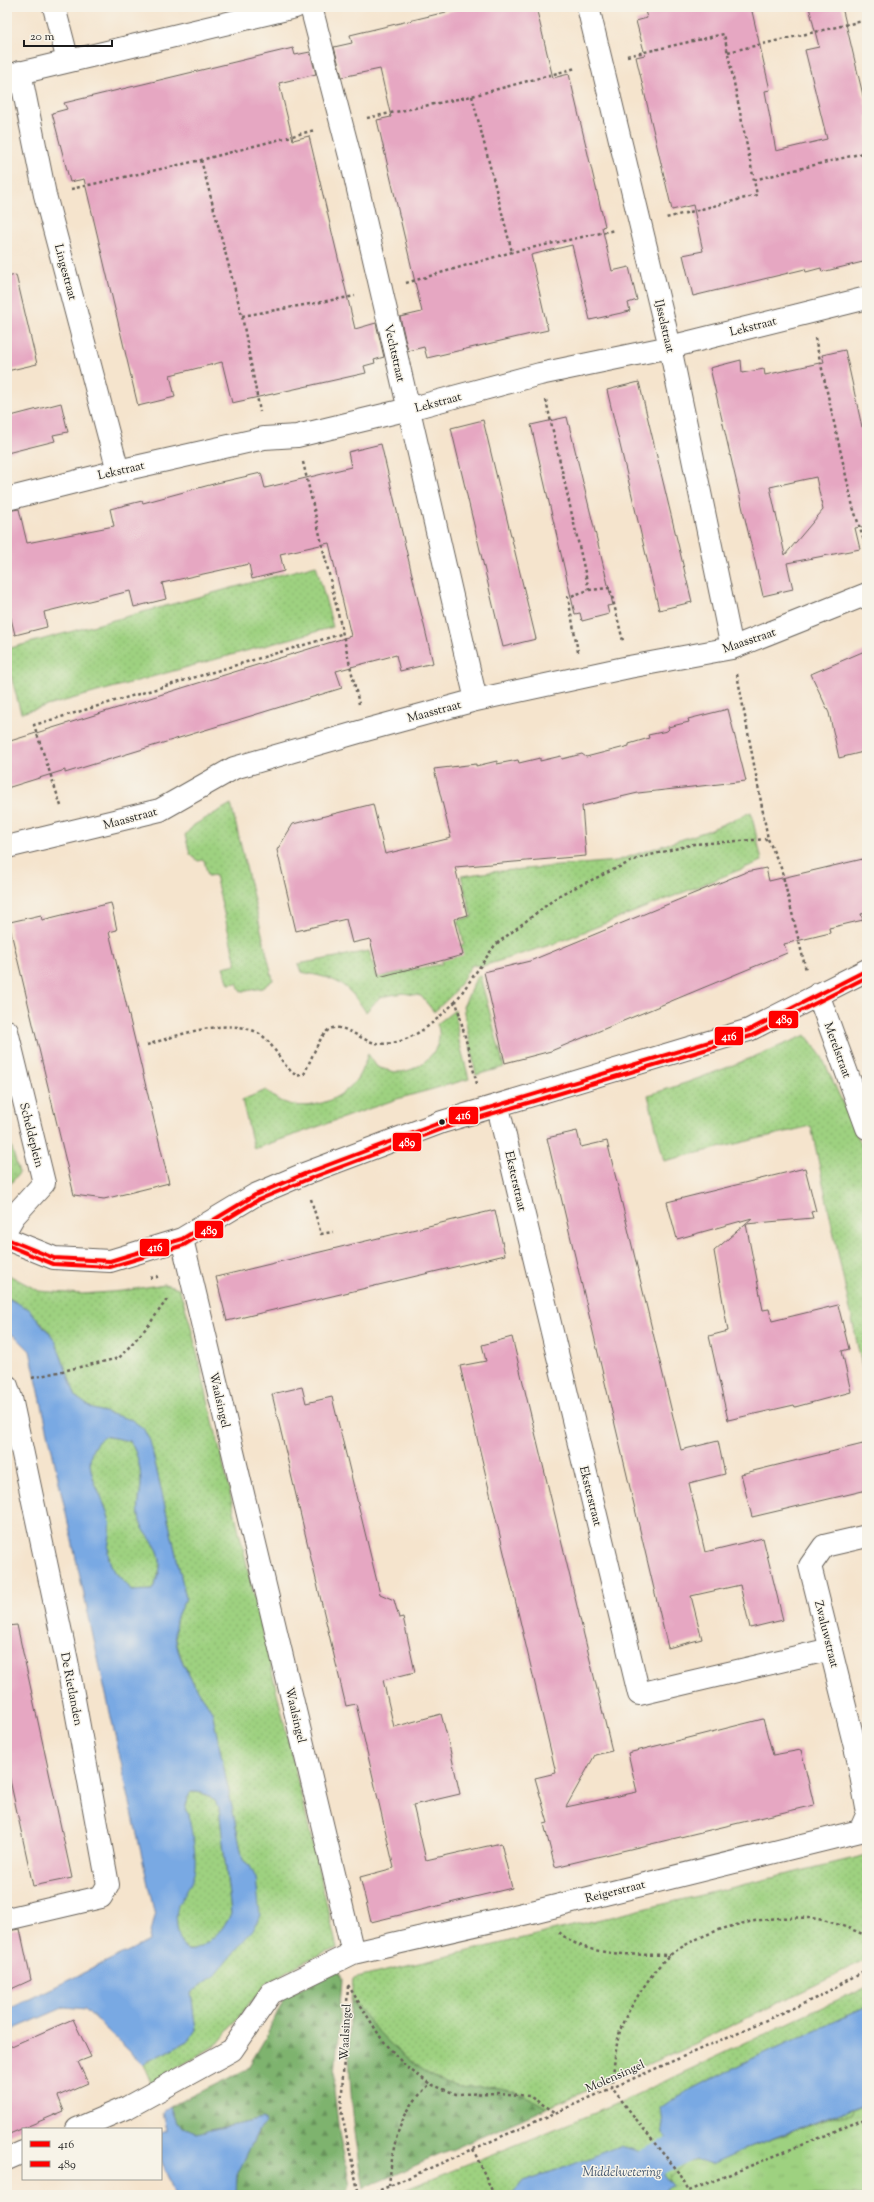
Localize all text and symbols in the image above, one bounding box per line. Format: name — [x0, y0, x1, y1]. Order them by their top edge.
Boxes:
scale bar — [24, 22, 112, 48]
text: 20 m — [30, 28, 55, 46]
street label: Lingestraat — [49, 242, 81, 302]
street label: IJsselstraat — [649, 298, 679, 355]
street label: Lekstraat — [728, 312, 779, 341]
street label: Vechtstraat — [379, 323, 409, 384]
street label: Lekstraat — [413, 388, 464, 418]
street label: Lekstraat — [96, 457, 146, 485]
street label: Maasstraat — [720, 623, 778, 658]
street label: Maasstraat — [405, 696, 463, 728]
street label: Maasstraat — [101, 803, 159, 835]
line badge: 489 — [768, 1010, 799, 1029]
text: 489 — [775, 1012, 793, 1028]
street label: Merelstraat — [819, 1020, 855, 1081]
line badge: 416 — [714, 1026, 744, 1046]
text: 416 — [721, 1029, 737, 1045]
street label: Scheldeplein — [14, 1101, 48, 1170]
line badge: 416 — [448, 1106, 479, 1125]
text: 416 — [455, 1108, 471, 1124]
unlabelled marker — [437, 1117, 447, 1127]
line badge: 489 — [392, 1132, 422, 1152]
text: 489 — [398, 1135, 416, 1151]
street label: Eksterstraat — [499, 1149, 531, 1213]
line badge: 489 — [194, 1220, 224, 1239]
text: 489 — [200, 1223, 218, 1239]
line badge: 416 — [139, 1238, 170, 1257]
text: 416 — [147, 1240, 163, 1256]
street label: Waalsingel — [204, 1371, 234, 1431]
street label: Eksterstraat — [574, 1464, 606, 1528]
street label: Zwaluwstraat — [809, 1599, 843, 1670]
street label: De Rietlanden — [55, 1651, 87, 1727]
street label: Waalsingel — [280, 1686, 310, 1746]
street label: Reigerstraat — [583, 1876, 647, 1908]
street label: Waalsingel — [336, 2003, 357, 2061]
street label: Molensingel — [583, 2056, 648, 2098]
legend — [22, 2128, 162, 2180]
text: 416 — [58, 2136, 74, 2154]
text: 489 — [58, 2156, 76, 2174]
water label: Middelwetering — [582, 2164, 662, 2182]

